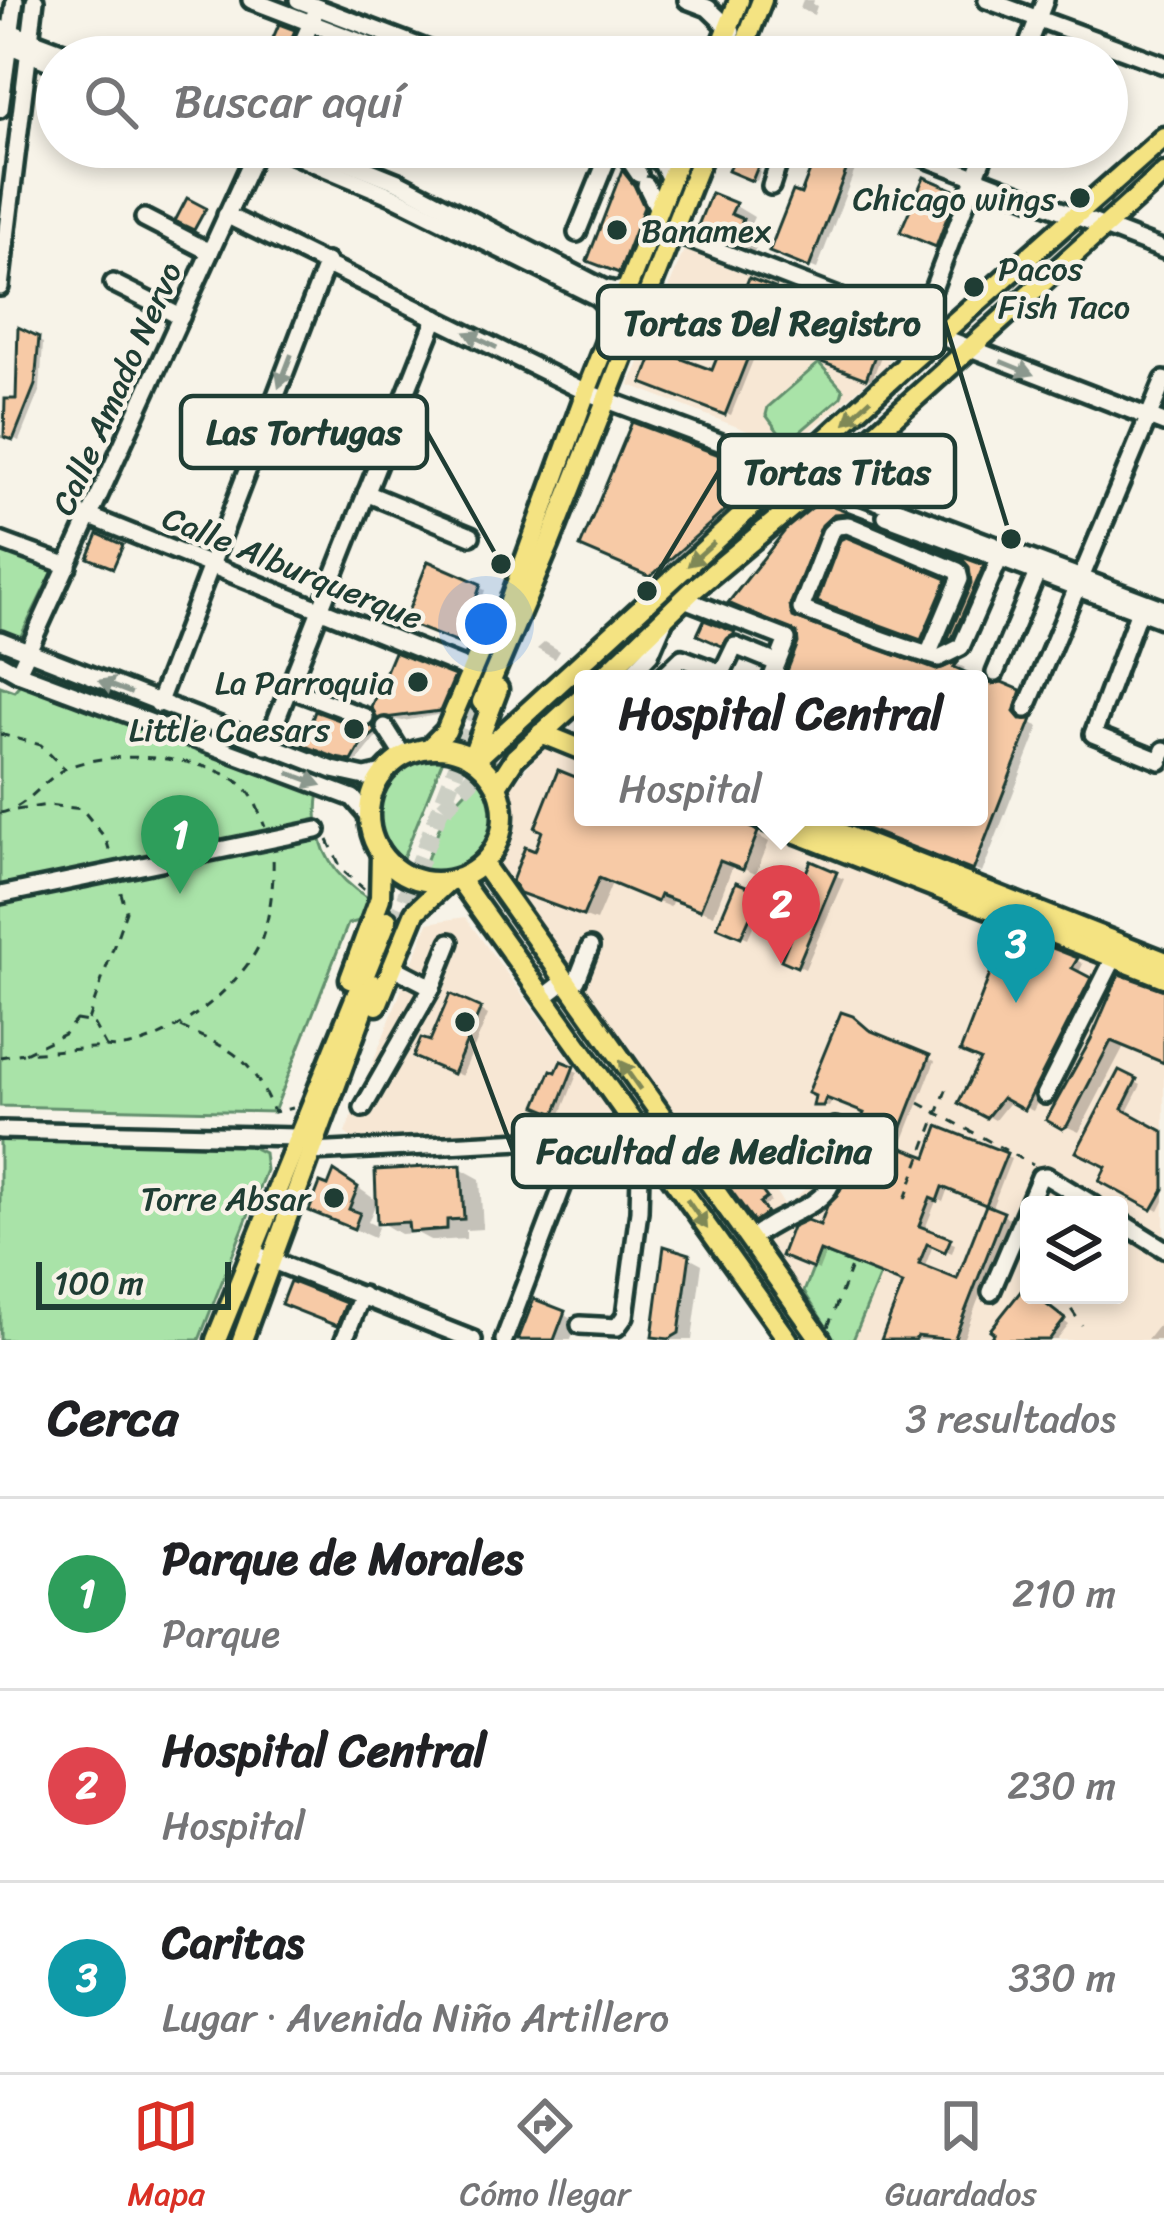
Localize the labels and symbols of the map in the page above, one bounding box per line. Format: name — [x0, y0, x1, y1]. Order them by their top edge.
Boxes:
place label: Chicago wings — [853, 170, 1057, 228]
marker: Chicago wings — [1067, 185, 1093, 211]
place label: Banamex — [641, 202, 772, 260]
marker: Banamex — [604, 217, 630, 243]
place label: Pacos Fish Taco — [998, 240, 1130, 336]
street label: Calle Amado Nervo — [35, 252, 199, 525]
marker: Pacos Fish Taco — [961, 274, 987, 300]
callout: Tortas Del Registro — [598, 286, 945, 358]
text: Tortas Del Registro — [623, 291, 921, 355]
one-way arrow — [464, 331, 498, 351]
one-way arrow — [275, 354, 294, 390]
one-way arrow — [999, 359, 1035, 378]
callout: Las Tortugas — [181, 396, 427, 468]
one-way arrow — [844, 396, 873, 424]
text: Las Tortugas — [206, 400, 403, 464]
callout: Tortas Titas — [719, 435, 955, 507]
text: Tortas Titas — [743, 440, 931, 504]
street label: Calle Alburquerque — [153, 489, 432, 647]
one-way arrow — [686, 540, 716, 567]
your location — [456, 594, 516, 654]
place label: La Parroquia — [215, 654, 394, 712]
marker: La Parroquia — [405, 669, 431, 695]
one-way arrow — [96, 677, 132, 696]
place label: Little Caesars — [129, 701, 331, 759]
marker: Little Caesars — [341, 716, 367, 742]
one-way arrow — [287, 771, 323, 790]
pin: 1 — [141, 795, 219, 894]
pin: 2 — [742, 865, 820, 964]
pin: 3 — [977, 904, 1055, 1003]
one-way arrow — [619, 1058, 641, 1091]
callout: Facultad de Medicina — [513, 1115, 896, 1187]
text: Facultad de Medicina — [535, 1119, 872, 1183]
place label: Torre Absar — [141, 1170, 312, 1228]
marker: Torre Absar — [321, 1185, 347, 1211]
one-way arrow — [685, 1198, 708, 1230]
scale bar — [36, 1256, 231, 1309]

